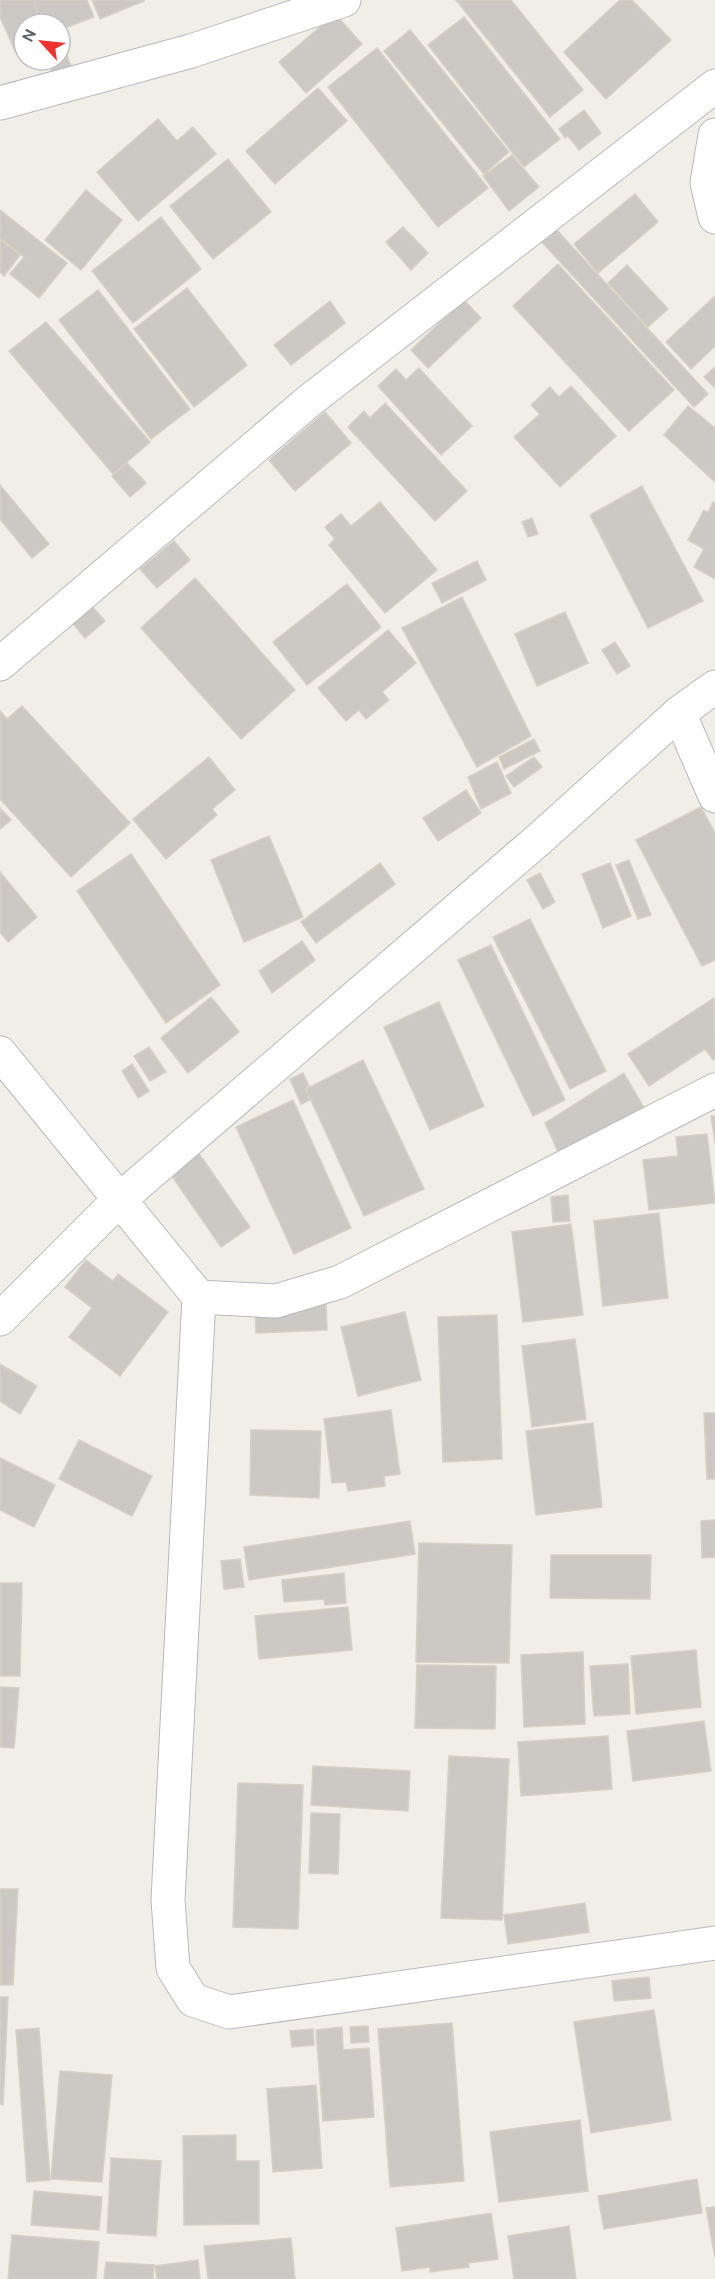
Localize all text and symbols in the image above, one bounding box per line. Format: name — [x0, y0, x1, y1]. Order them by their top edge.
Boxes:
north arrow — [12, 12, 72, 72]
text: N — [18, 26, 39, 45]

